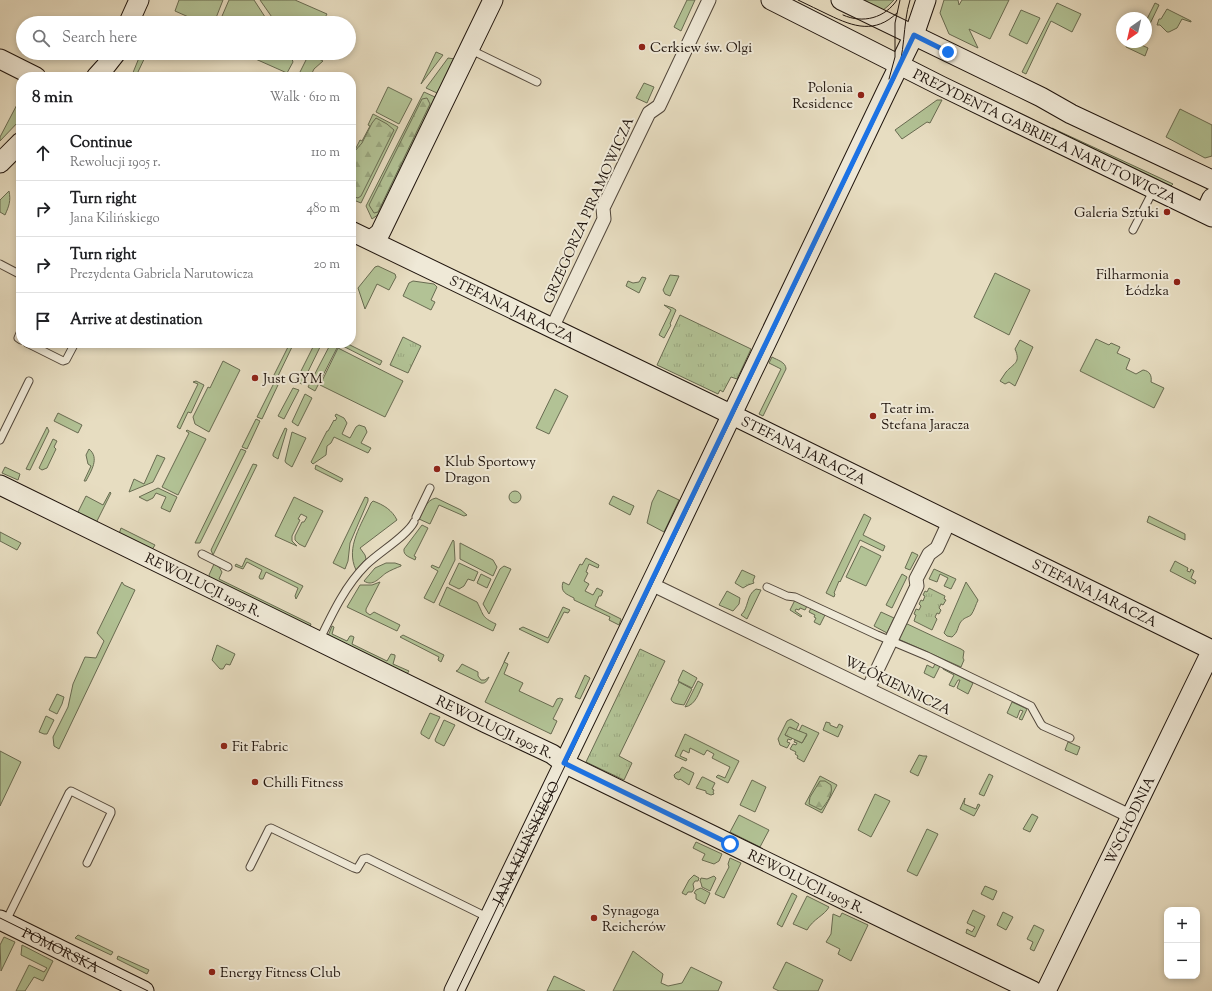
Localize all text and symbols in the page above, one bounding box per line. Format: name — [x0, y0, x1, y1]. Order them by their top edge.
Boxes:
north arrow — [1116, 12, 1152, 48]
search box — [16, 16, 356, 60]
icon: search — [30, 27, 52, 49]
text: Search here — [62, 28, 137, 49]
place label: Cerkiew św. Olgi — [650, 39, 752, 59]
marker: Cerkiew św. Olgi — [637, 42, 647, 52]
route end — [939, 43, 957, 61]
street label: PREZYDENTA GABRIELA NARUTOWICZA — [909, 65, 1180, 211]
place label: Polonia Residence — [792, 79, 854, 115]
text: 8 min — [32, 86, 73, 110]
text: Walk · 610 m — [270, 89, 340, 107]
marker: Polonia Residence — [856, 90, 866, 100]
street label: GRZEGORZA PIRAMOWICZA — [540, 114, 640, 307]
text: Continue — [70, 133, 132, 154]
icon: ahead — [32, 142, 54, 164]
text: 110 m — [311, 144, 340, 162]
text: Rewolucji 1905 r. — [70, 154, 161, 172]
text: Turn right — [70, 189, 136, 210]
icon: right — [32, 198, 54, 220]
text: 480 m — [307, 200, 340, 218]
place label: Galeria Sztuki — [1074, 204, 1159, 224]
marker: Galeria Sztuki — [1162, 207, 1172, 217]
text: Jana Kilińskiego — [70, 210, 160, 228]
text: Turn right — [70, 245, 136, 266]
icon: right — [32, 254, 54, 276]
text: 20 m — [314, 256, 340, 274]
text: Prezydenta Gabriela Narutowicza — [70, 266, 254, 284]
place label: Filharmonia Łódzka — [1096, 266, 1170, 302]
street label: STEFANA JARACZA — [445, 272, 578, 350]
marker: Filharmonia Łódzka — [1172, 277, 1182, 287]
icon: arrive — [32, 310, 54, 332]
text: Arrive at destination — [70, 310, 203, 331]
place label: Just GYM — [262, 370, 323, 390]
marker: Just GYM — [250, 373, 260, 383]
place label: Teatr im. Stefana Jaracza — [881, 400, 970, 436]
marker: Teatr im. Stefana Jaracza — [868, 411, 878, 421]
street label: STEFANA JARACZA — [737, 413, 869, 491]
place label: Klub Sportowy Dragon — [445, 453, 536, 489]
marker: Klub Sportowy Dragon — [432, 464, 442, 474]
street label: REWOLUCJI 1905 R. — [141, 549, 265, 624]
street label: STEFANA JARACZA — [1028, 555, 1160, 634]
street label: WŁÓKIENNICZA — [840, 652, 954, 722]
street label: REWOLUCJI 1905 R. — [432, 692, 556, 765]
place label: Fit Fabric — [232, 738, 288, 758]
marker: Fit Fabric — [219, 741, 229, 751]
street label: WSCHODNIA — [1101, 773, 1161, 869]
place label: Chilli Fitness — [263, 774, 343, 794]
marker: Chilli Fitness — [250, 777, 260, 787]
street label: JANA KILIŃSKIEGO — [489, 778, 566, 909]
route start — [721, 835, 739, 853]
street label: REWOLUCJI 1905 R. — [744, 846, 868, 920]
place label: Synagoga Reicherów — [602, 902, 666, 938]
map controls — [1164, 907, 1200, 979]
button: + — [1164, 907, 1200, 943]
marker: Synagoga Reicherów — [589, 913, 599, 923]
street label: POMORSKA — [18, 924, 103, 980]
button: − — [1164, 943, 1200, 979]
place label: Energy Fitness Club — [220, 964, 341, 984]
marker: Energy Fitness Club — [207, 967, 217, 977]

